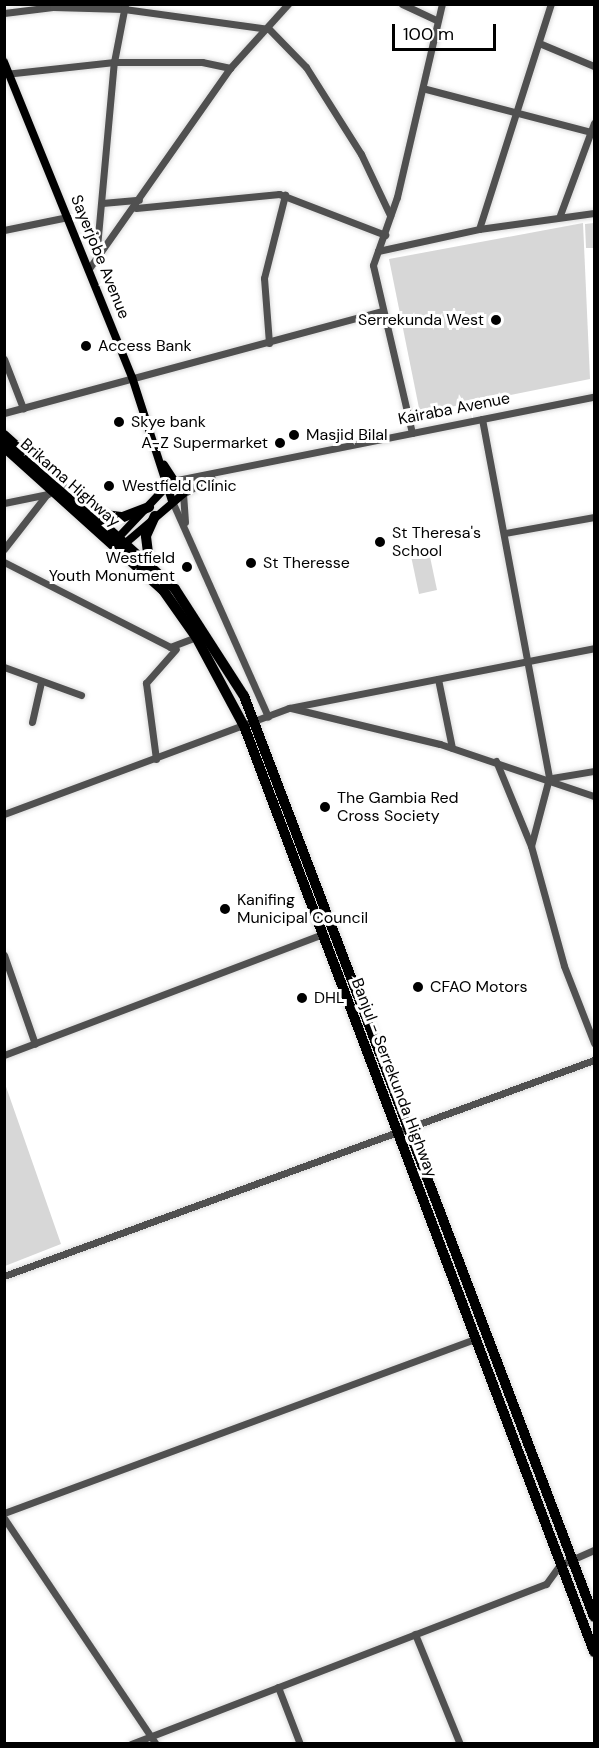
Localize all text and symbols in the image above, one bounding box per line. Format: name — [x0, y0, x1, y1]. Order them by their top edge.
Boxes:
scale bar — [395, 12, 498, 50]
text: 100 m — [403, 22, 454, 46]
street label: Sayerjobe Avenue — [66, 192, 134, 322]
place label: Serrekunda West — [358, 310, 484, 330]
marker: Serrekunda West — [489, 313, 503, 327]
place label: Access Bank — [98, 336, 192, 356]
marker: Access Bank — [79, 339, 93, 353]
street label: Kairaba Avenue — [396, 389, 512, 429]
place label: Skye bank — [131, 412, 206, 432]
marker: Skye bank — [112, 415, 126, 429]
place label: Masjid Bilal — [306, 425, 388, 445]
marker: Masjid Bilal — [287, 428, 301, 442]
place label: A-Z Supermarket — [141, 433, 268, 453]
street label: Brikama Highway — [16, 435, 124, 531]
marker: A-Z Supermarket — [273, 436, 287, 450]
place label: Westfield Clinic — [122, 476, 237, 496]
marker: Westfield Clinic — [100, 477, 118, 495]
place label: St Theresa's School — [392, 523, 481, 561]
marker: St Theresa's School — [373, 535, 387, 549]
place label: Westfield Youth Monument — [49, 548, 175, 586]
place label: St Theresse — [263, 553, 350, 573]
marker: St Theresse — [244, 556, 258, 570]
marker: Westfield Youth Monument — [180, 560, 194, 574]
place label: The Gambia Red Cross Society — [337, 788, 459, 826]
marker: The Gambia Red Cross Society — [318, 800, 332, 814]
place label: Kanifing Municipal Council — [237, 890, 368, 928]
marker: Kanifing Municipal Council — [218, 902, 232, 916]
street label: Banjul - Serrekunda Highway — [347, 976, 441, 1180]
place label: CFAO Motors — [430, 977, 528, 997]
marker: CFAO Motors — [411, 980, 425, 994]
place label: DHL — [314, 988, 344, 1008]
marker: DHL — [295, 991, 309, 1005]

